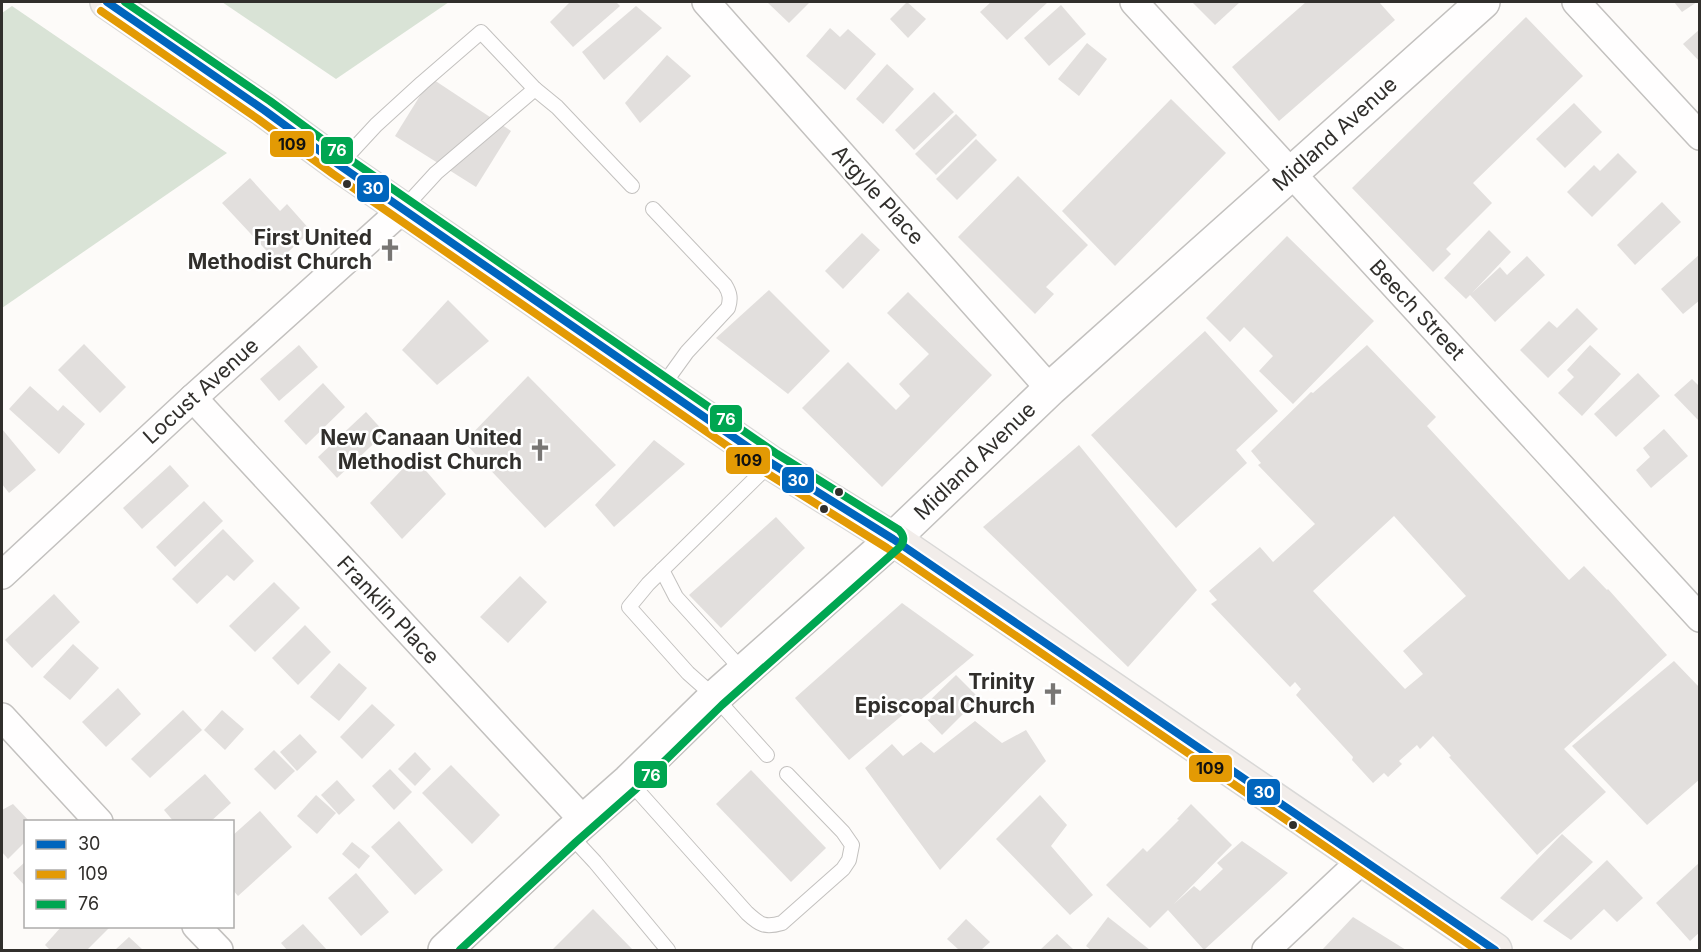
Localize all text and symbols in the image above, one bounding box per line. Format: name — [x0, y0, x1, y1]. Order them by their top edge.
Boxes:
street label: Midland Avenue — [1267, 71, 1402, 196]
line badge: 109 — [269, 130, 315, 158]
text: 109 — [278, 134, 306, 154]
line badge: 76 — [320, 136, 354, 165]
text: 76 — [327, 140, 347, 160]
street label: Argyle Place — [827, 140, 929, 249]
line badge: 30 — [356, 174, 390, 203]
unlabelled marker — [341, 178, 353, 190]
text: 30 — [362, 178, 384, 198]
place label: First United Methodist Church — [188, 225, 372, 274]
church icon: First United Methodist Church — [377, 237, 403, 263]
street label: Beech Street — [1365, 254, 1470, 365]
street label: Locust Avenue — [138, 332, 263, 449]
street label: Midland Avenue — [909, 397, 1040, 525]
line badge: 76 — [709, 404, 743, 433]
text: 76 — [716, 409, 736, 429]
place label: New Canaan United Methodist Church — [320, 425, 522, 474]
church icon: New Canaan United Methodist Church — [527, 437, 553, 463]
line badge: 109 — [725, 446, 771, 475]
text: 109 — [734, 450, 762, 470]
line badge: 30 — [781, 466, 815, 494]
text: 30 — [787, 470, 809, 490]
unlabelled marker — [833, 486, 845, 498]
unlabelled marker — [818, 503, 830, 515]
street label: Franklin Place — [332, 551, 445, 669]
place label: Trinity Episcopal Church — [855, 669, 1035, 718]
church icon: Trinity Episcopal Church — [1040, 681, 1066, 707]
line badge: 109 — [1188, 754, 1233, 783]
text: 109 — [1196, 758, 1224, 778]
line badge: 76 — [633, 760, 668, 789]
text: 76 — [641, 765, 661, 785]
line badge: 30 — [1246, 778, 1281, 806]
text: 30 — [1253, 782, 1275, 802]
unlabelled marker — [1287, 819, 1299, 831]
legend — [24, 820, 234, 928]
text: 30 — [78, 833, 100, 854]
text: 109 — [78, 863, 108, 884]
text: 76 — [78, 893, 99, 914]

